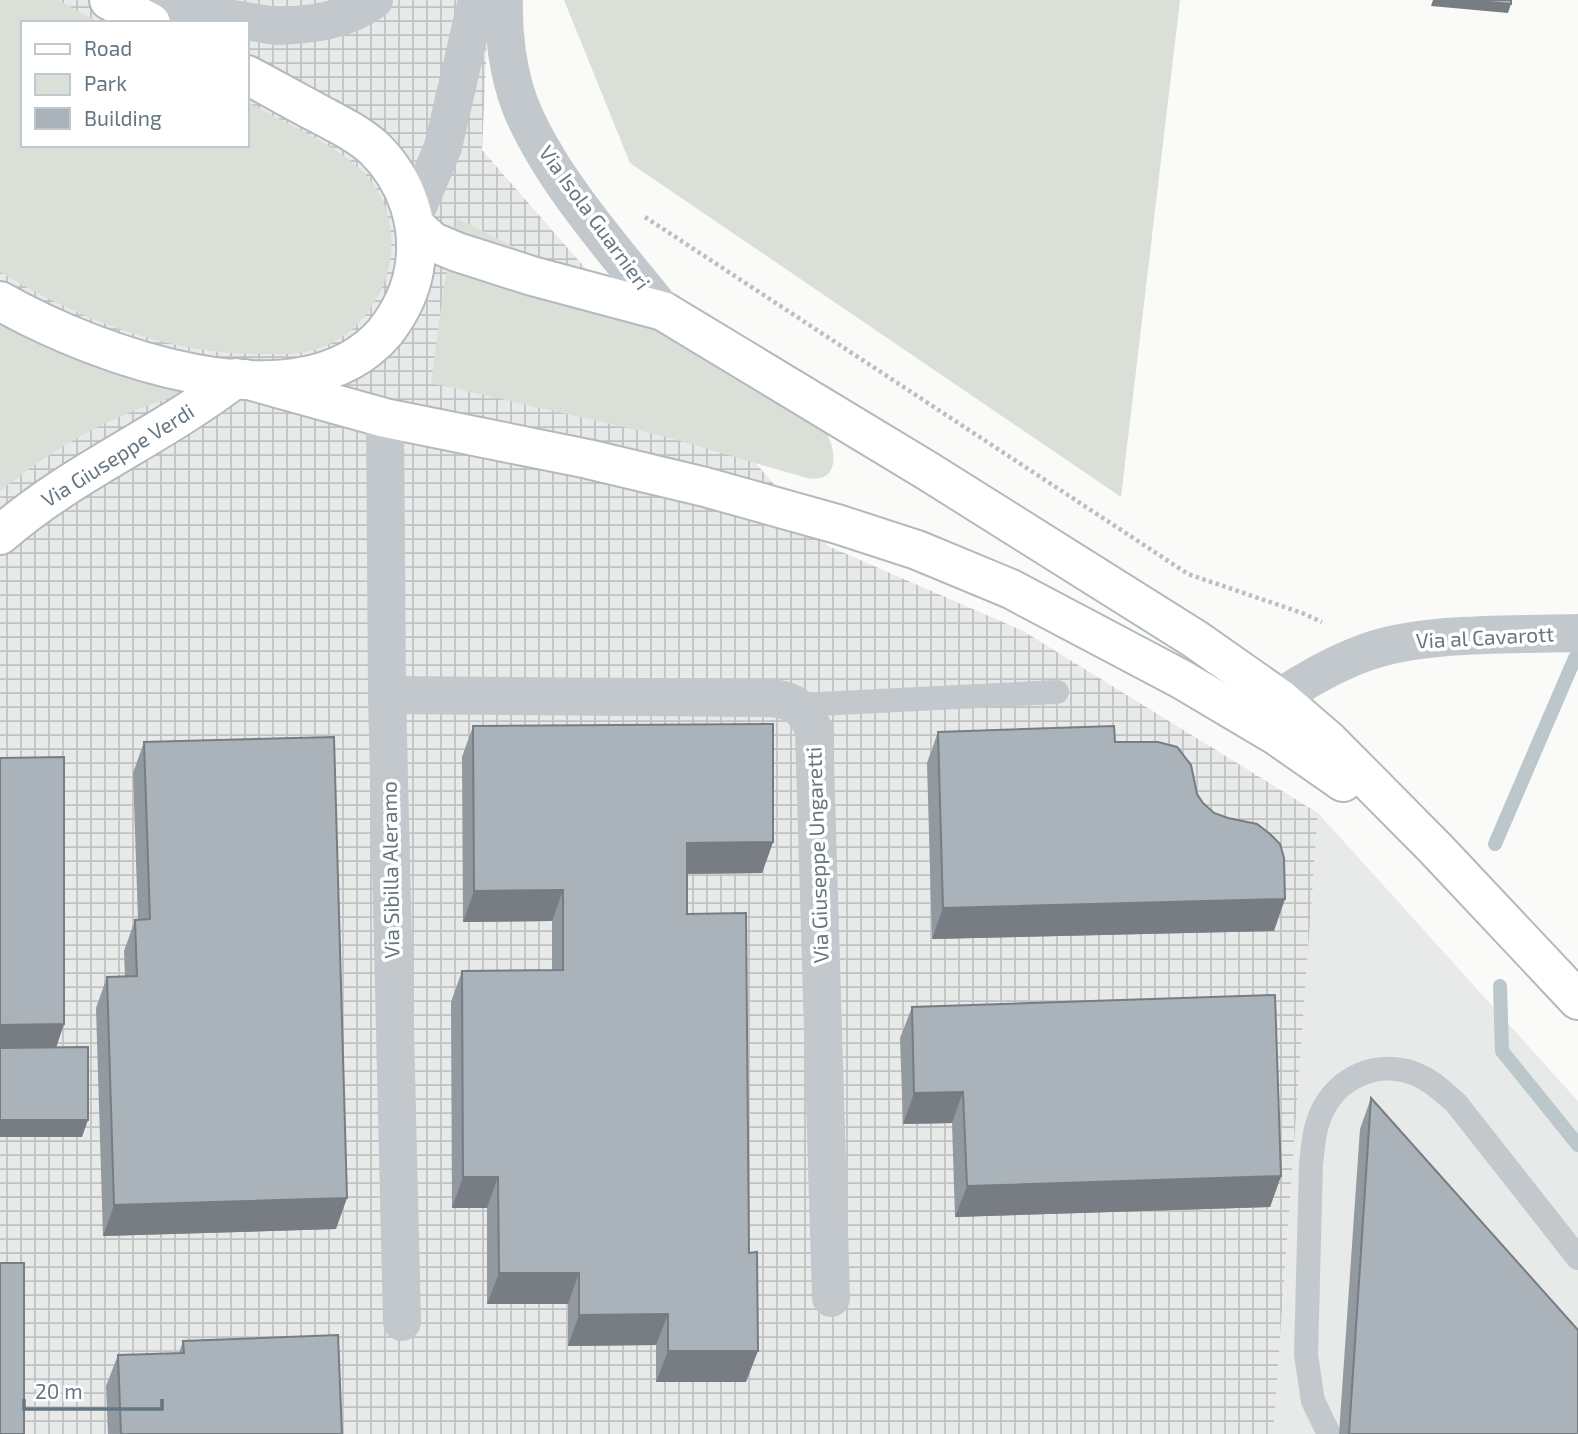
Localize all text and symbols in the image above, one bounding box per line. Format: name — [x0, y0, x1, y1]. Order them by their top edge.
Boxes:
legend — [21, 21, 248, 147]
text: Road — [84, 35, 132, 60]
text: Park — [84, 70, 127, 95]
text: Building — [84, 105, 162, 130]
street label: Via Isola Guarnieri — [534, 140, 656, 294]
street label: Via Giuseppe Verdi — [36, 398, 198, 512]
street label: Via al Cavarott — [1415, 620, 1555, 653]
street label: Via Giuseppe Ungaretti — [800, 746, 833, 964]
street label: Via Sibilla Aleramo — [375, 781, 404, 959]
scale bar — [24, 1368, 163, 1412]
text: 20 m — [35, 1378, 83, 1403]

